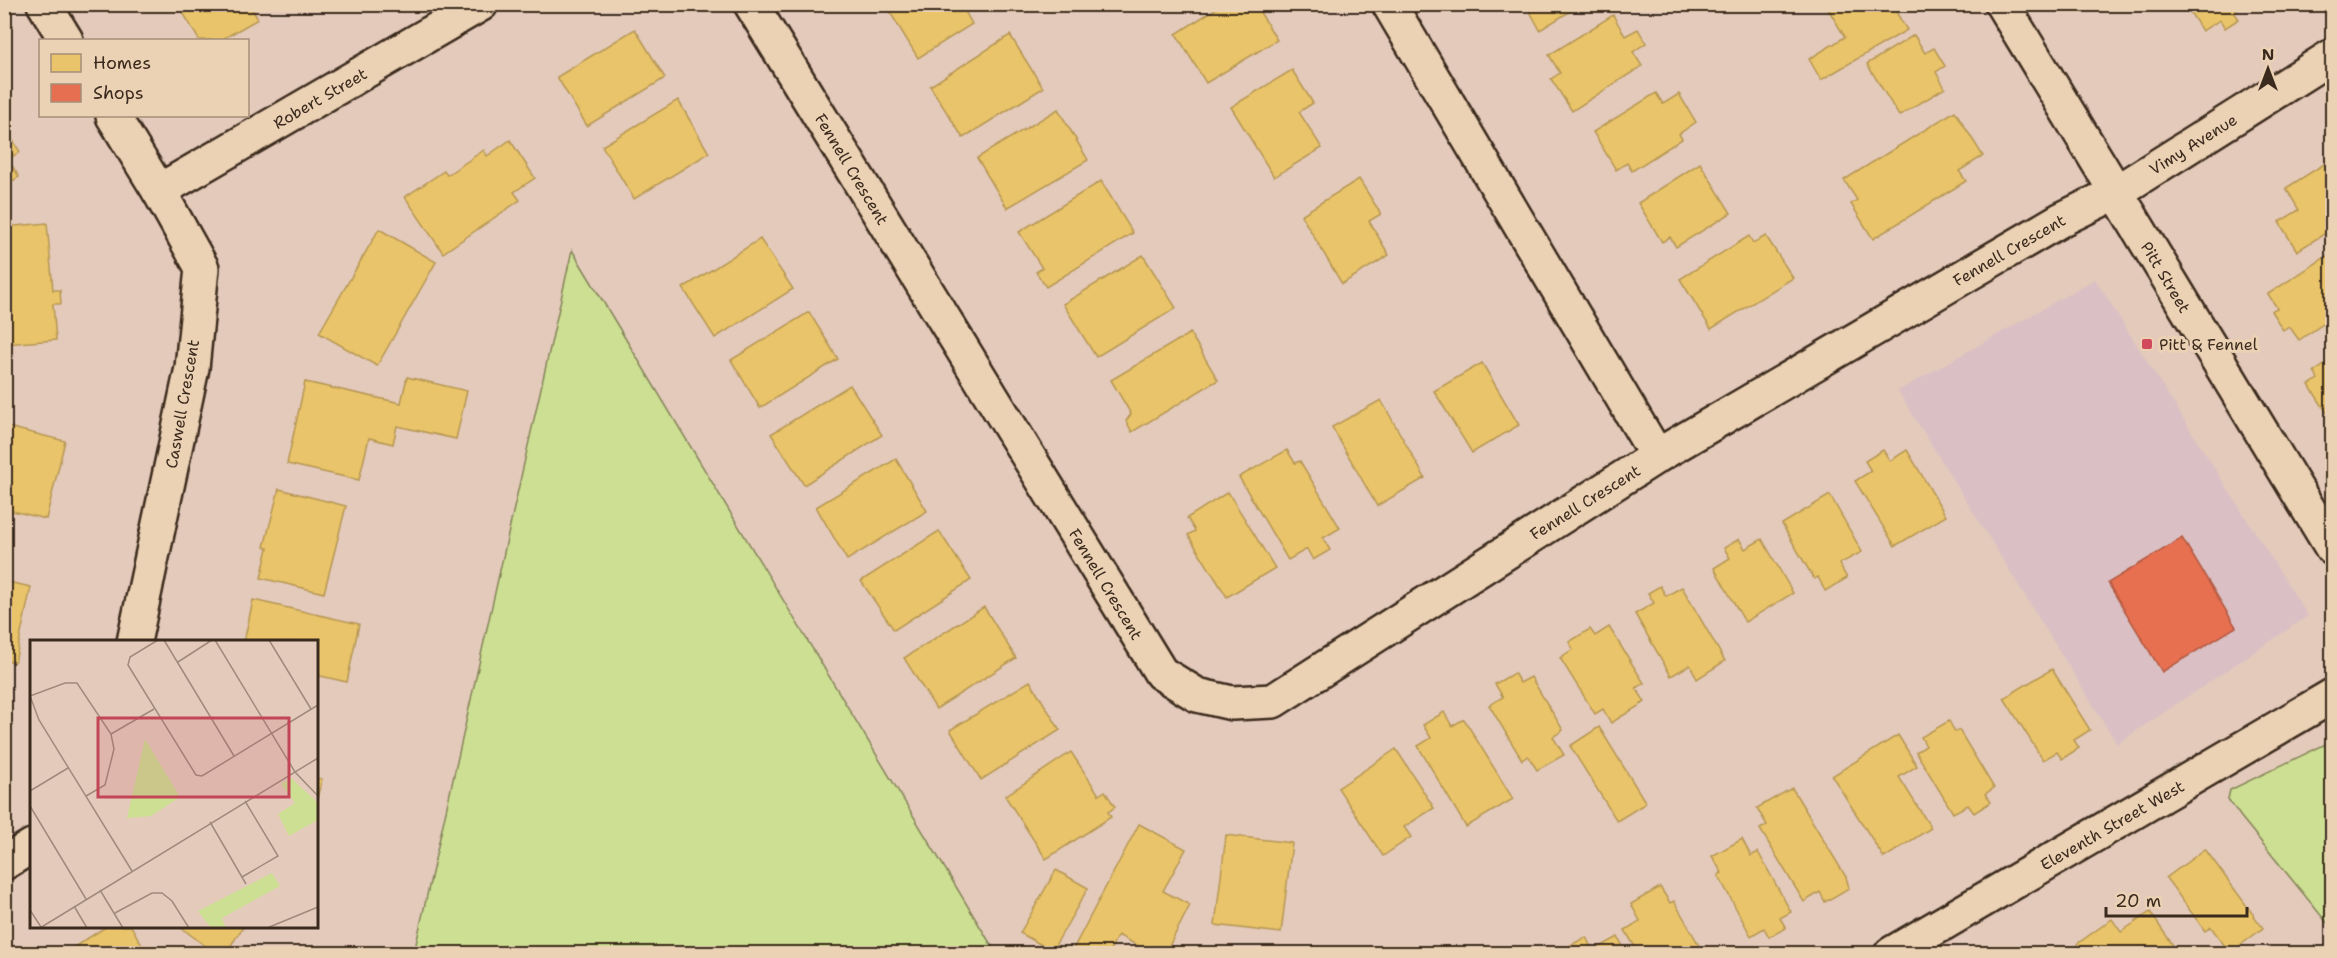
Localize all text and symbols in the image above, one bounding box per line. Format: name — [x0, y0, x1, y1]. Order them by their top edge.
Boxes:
legend — [39, 39, 249, 117]
north arrow — [2238, 39, 2298, 99]
text: N — [2262, 44, 2274, 65]
text: Homes — [93, 51, 151, 75]
street label: Robert Street — [270, 63, 371, 134]
text: Shops — [93, 81, 144, 105]
street label: Vimy Avenue — [2145, 109, 2241, 180]
street label: Fennell Crescent — [810, 110, 893, 229]
street label: Fennell Crescent — [1949, 210, 2069, 291]
street label: Pitt Street — [2136, 238, 2195, 317]
place label: Pitt & Fennel — [2159, 334, 2258, 355]
marker: Pitt & Fennel — [2140, 337, 2154, 351]
street label: Caswell Crescent — [161, 338, 204, 470]
street label: Fennell Crescent — [1526, 460, 1644, 545]
street label: Fennell Crescent — [1064, 525, 1147, 644]
inset map — [30, 640, 318, 928]
street label: Eleventh Street West — [2036, 776, 2188, 875]
scale bar — [2106, 880, 2247, 918]
text: 20 m — [2115, 889, 2161, 913]

